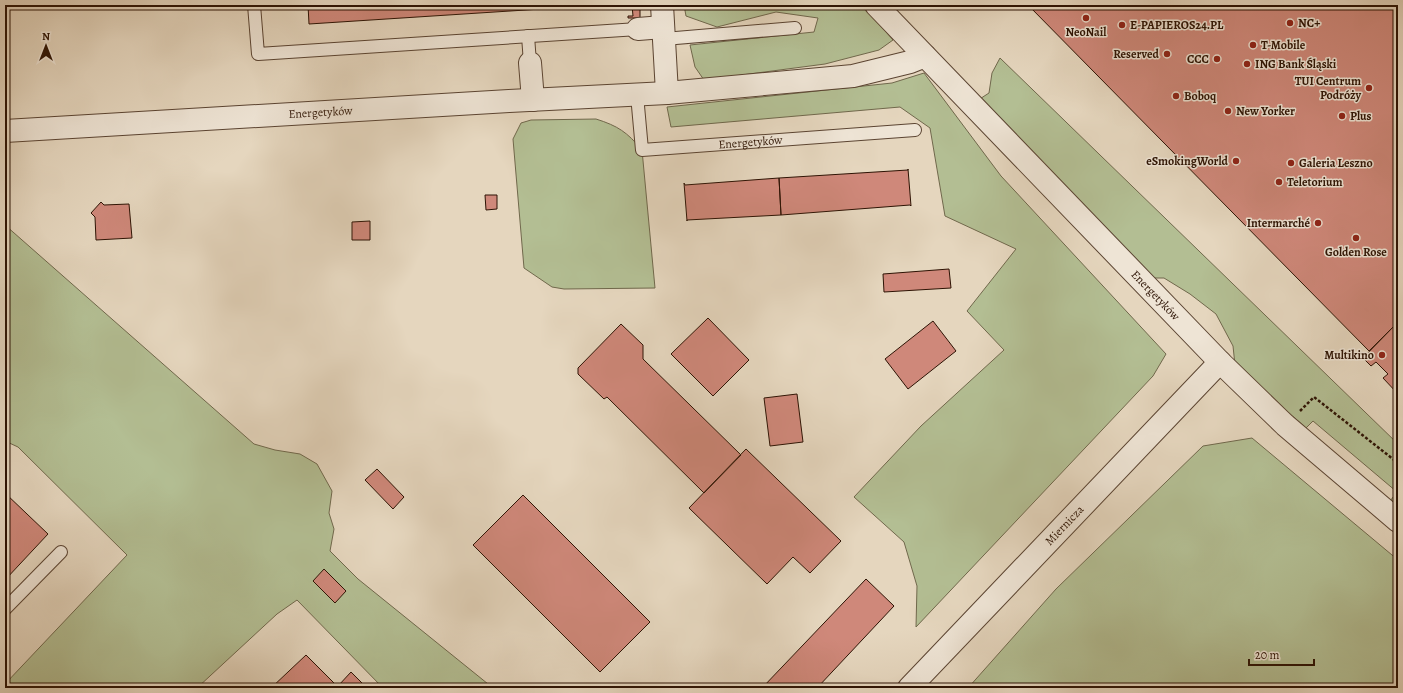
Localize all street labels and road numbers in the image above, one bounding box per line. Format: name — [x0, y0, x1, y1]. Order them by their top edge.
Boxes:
street label: Energetyków — [288, 102, 353, 122]
street label: Energetyków — [718, 132, 784, 152]
street label: Energetyków — [1128, 267, 1184, 324]
street label: Miernicza — [1041, 501, 1088, 549]

